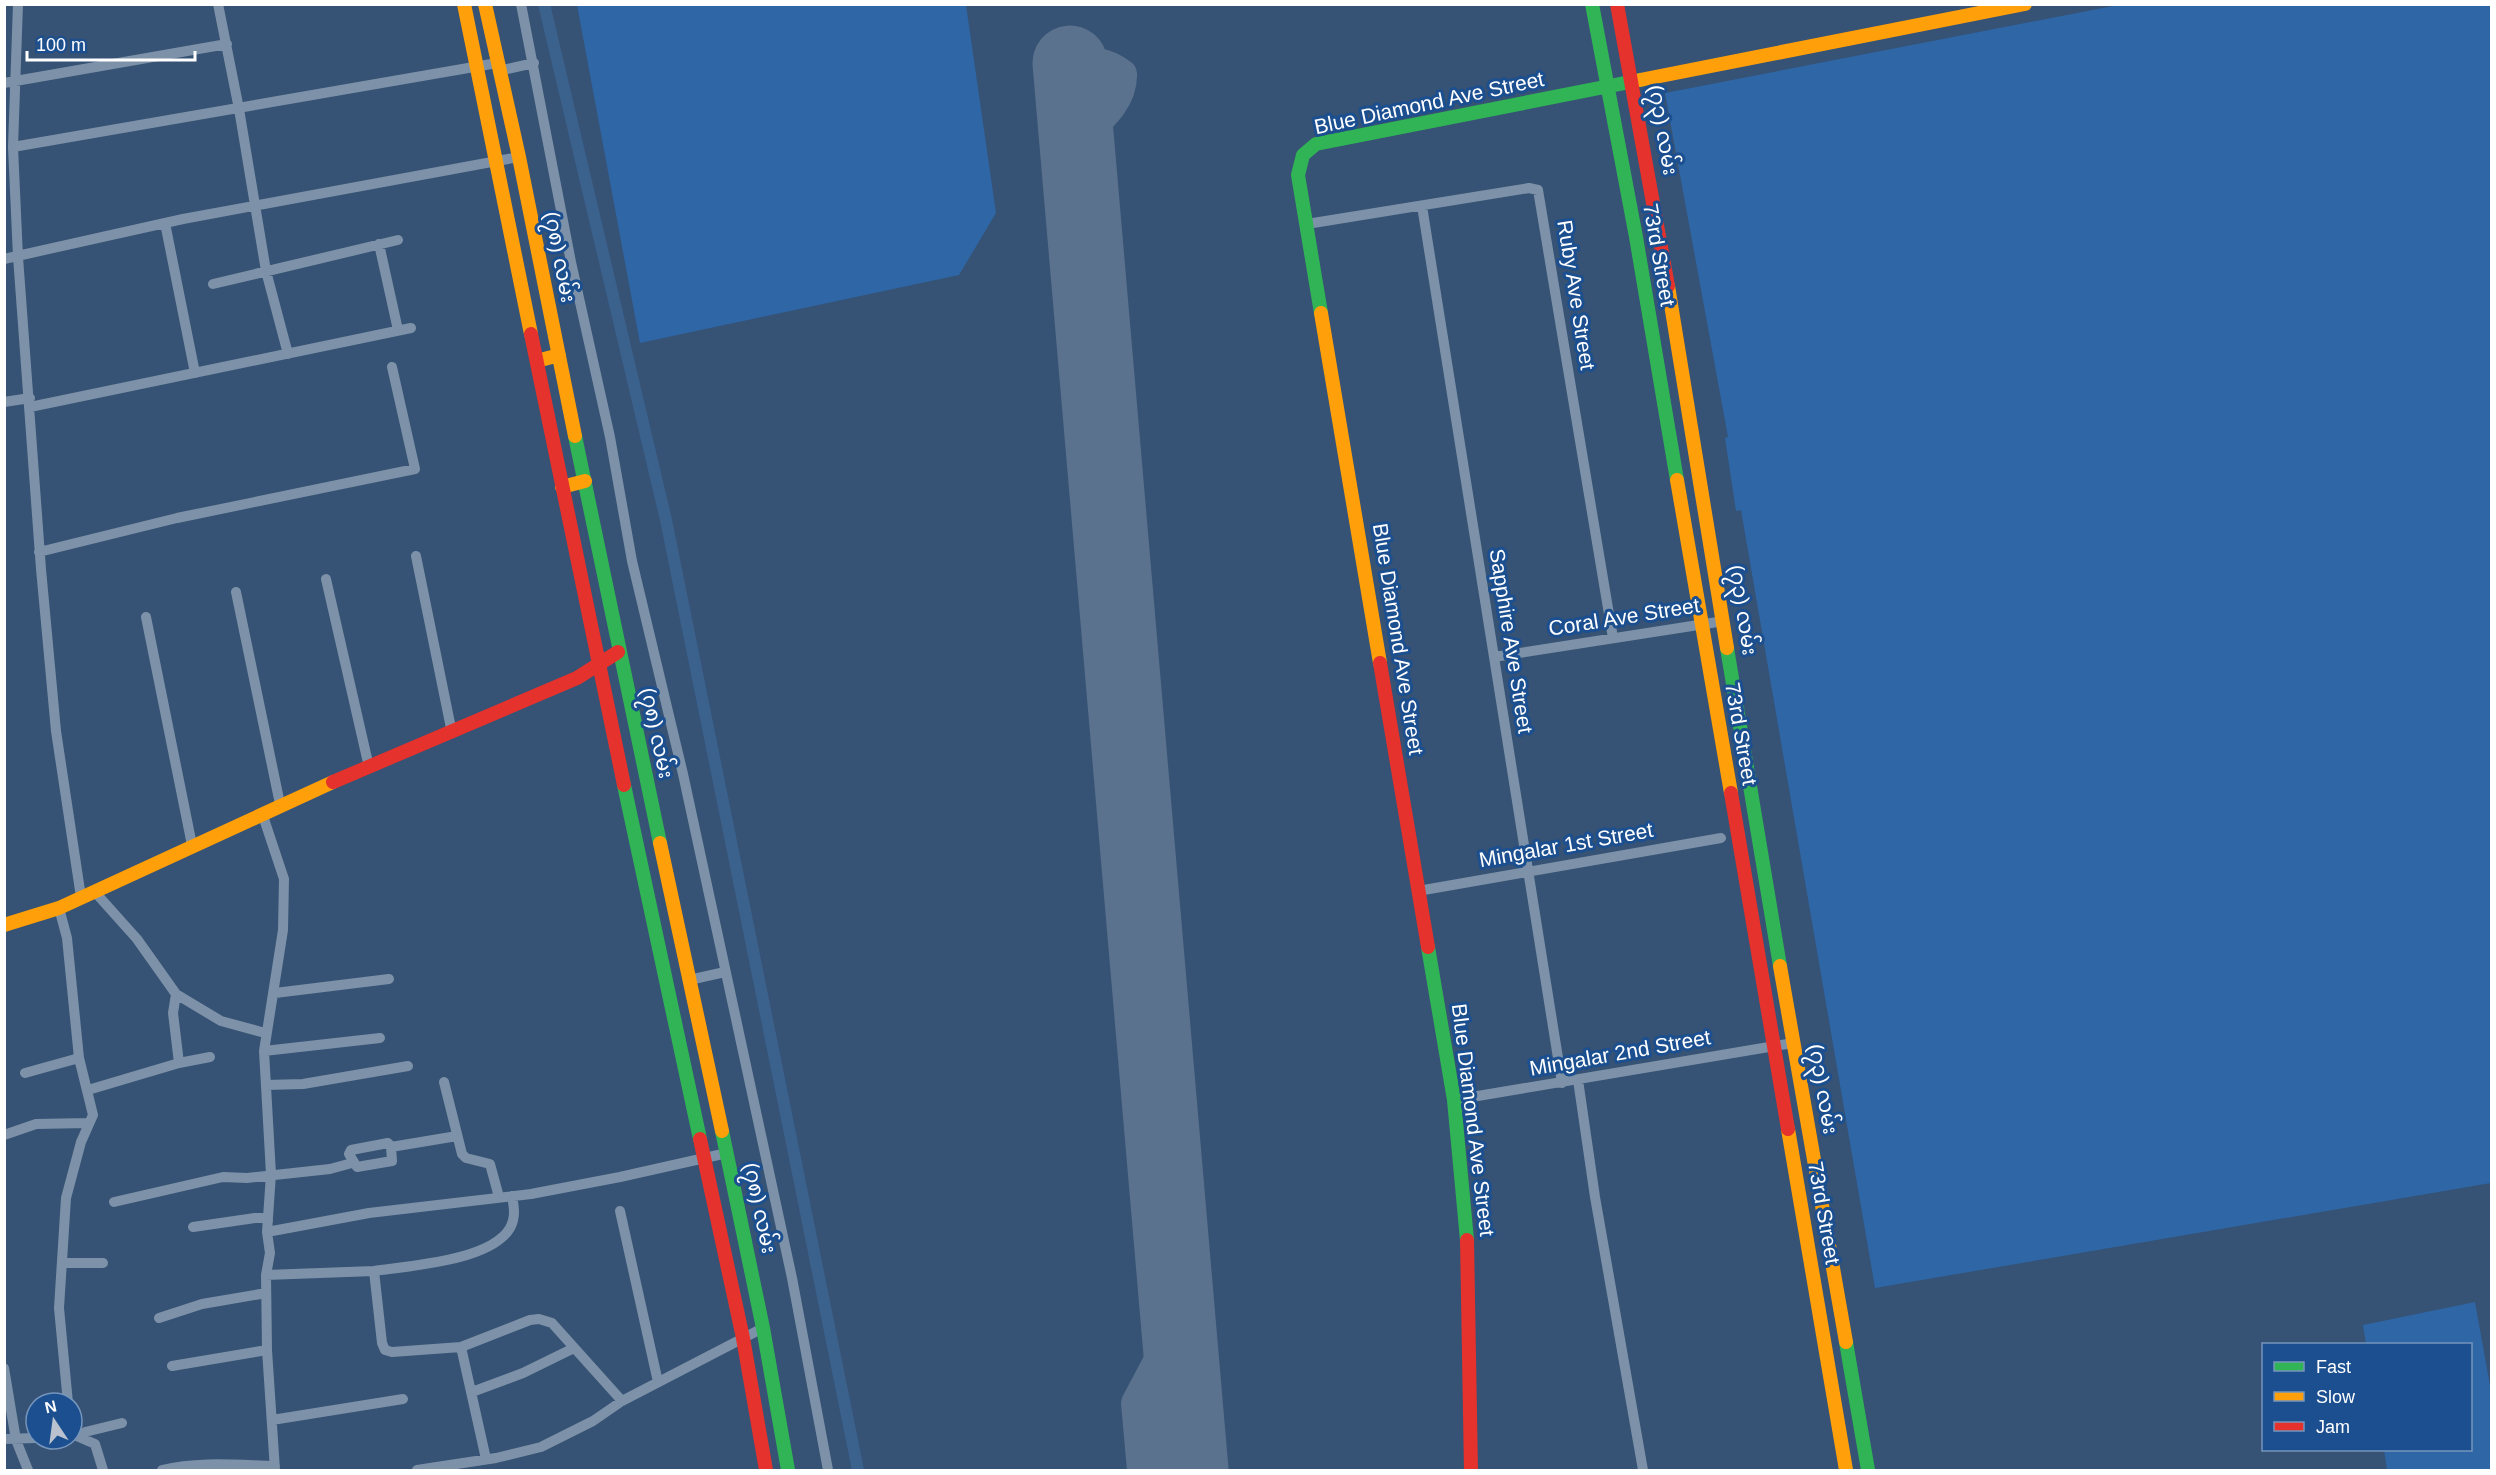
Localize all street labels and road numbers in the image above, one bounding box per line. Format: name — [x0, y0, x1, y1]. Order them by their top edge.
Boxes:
street label: Blue Diamond Ave Street — [1312, 67, 1546, 138]
street label: (၇၃) လမ်း — [1638, 82, 1687, 178]
street label: 73rd Street — [1639, 202, 1680, 308]
street label: (၇၈) လမ်း — [535, 209, 585, 305]
street label: Ruby Ave Street — [1553, 218, 1600, 372]
street label: Blue Diamond Ave Street — [1369, 521, 1428, 757]
street label: Sapphire Ave Street — [1486, 547, 1537, 735]
street label: (၇၃) လမ်း — [1719, 562, 1766, 658]
street label: Coral Ave Street — [1547, 593, 1701, 640]
street label: 73rd Street — [1721, 681, 1762, 787]
street label: (၇၈) လမ်း — [631, 685, 682, 782]
street label: Mingalar 1st Street — [1477, 818, 1655, 871]
street label: Blue Diamond Ave Street — [1448, 1002, 1499, 1238]
street label: Mingalar 2nd Street — [1528, 1025, 1712, 1080]
street label: (၇၃) လမ်း — [1798, 1041, 1847, 1137]
street label: (၇၈) လမ်း — [734, 1160, 785, 1257]
street label: 73rd Street — [1804, 1160, 1845, 1266]

